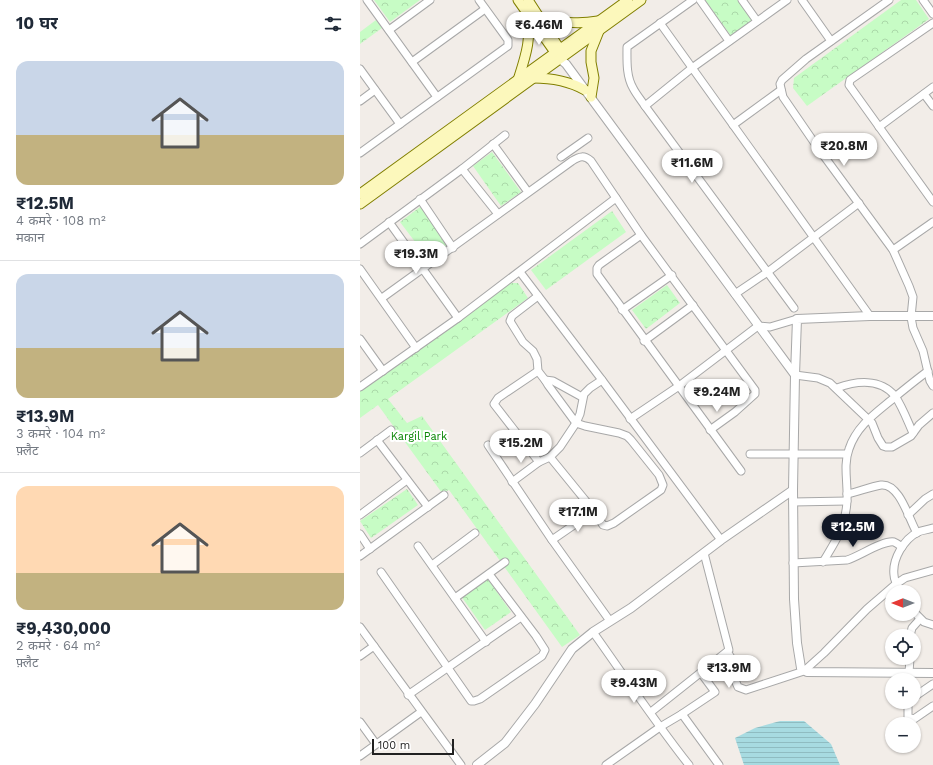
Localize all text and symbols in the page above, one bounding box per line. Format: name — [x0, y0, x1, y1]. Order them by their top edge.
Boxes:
pin: ₹6.46M — [506, 12, 572, 46]
text: 10 घर — [16, 13, 58, 33]
icon: filters — [322, 13, 344, 35]
text: ₹6.46M — [515, 17, 563, 32]
icon: home — [144, 87, 216, 159]
pin: ₹20.8M — [811, 133, 877, 167]
text: ₹20.8M — [820, 138, 868, 153]
pin: ₹11.6M — [659, 150, 725, 184]
text: ₹11.6M — [671, 155, 713, 170]
text: ₹12.5M — [16, 193, 74, 213]
text: 4 कमरे · 108 m² — [16, 213, 106, 228]
text: मकान — [16, 230, 44, 245]
pin: ₹19.3M — [383, 241, 449, 275]
text: ₹19.3M — [394, 246, 438, 261]
icon: home — [144, 300, 216, 372]
pin: ₹9.24M — [684, 379, 750, 413]
text: ₹9.24M — [693, 384, 741, 399]
text: ₹13.9M — [16, 406, 75, 426]
text: 3 कमरे · 104 m² — [16, 426, 105, 441]
park label: Kargil Park — [391, 430, 447, 443]
pin: ₹15.2M — [488, 430, 554, 464]
text: ₹15.2M — [499, 435, 543, 450]
text: फ़्लैट — [16, 443, 39, 458]
pin: ₹17.1M — [545, 499, 611, 533]
text: ₹17.1M — [558, 504, 598, 519]
icon: home — [144, 512, 216, 584]
pin: ₹12.5M — [820, 514, 886, 548]
text: ₹12.5M — [831, 519, 875, 534]
north arrow — [885, 585, 921, 621]
map controls — [885, 585, 921, 753]
text: ₹9,430,000 — [16, 618, 111, 638]
button: locate — [885, 629, 921, 665]
text: 2 कमरे · 64 m² — [16, 638, 100, 653]
text: फ़्लैट — [16, 655, 39, 670]
pin: ₹13.9M — [696, 655, 762, 689]
text: ₹13.9M — [707, 660, 751, 675]
pin: ₹9.43M — [601, 670, 667, 704]
button: + — [885, 673, 921, 709]
text: ₹9.43M — [610, 675, 658, 690]
button: − — [885, 717, 921, 753]
scale bar — [372, 737, 454, 756]
text: 100 m — [378, 739, 410, 752]

